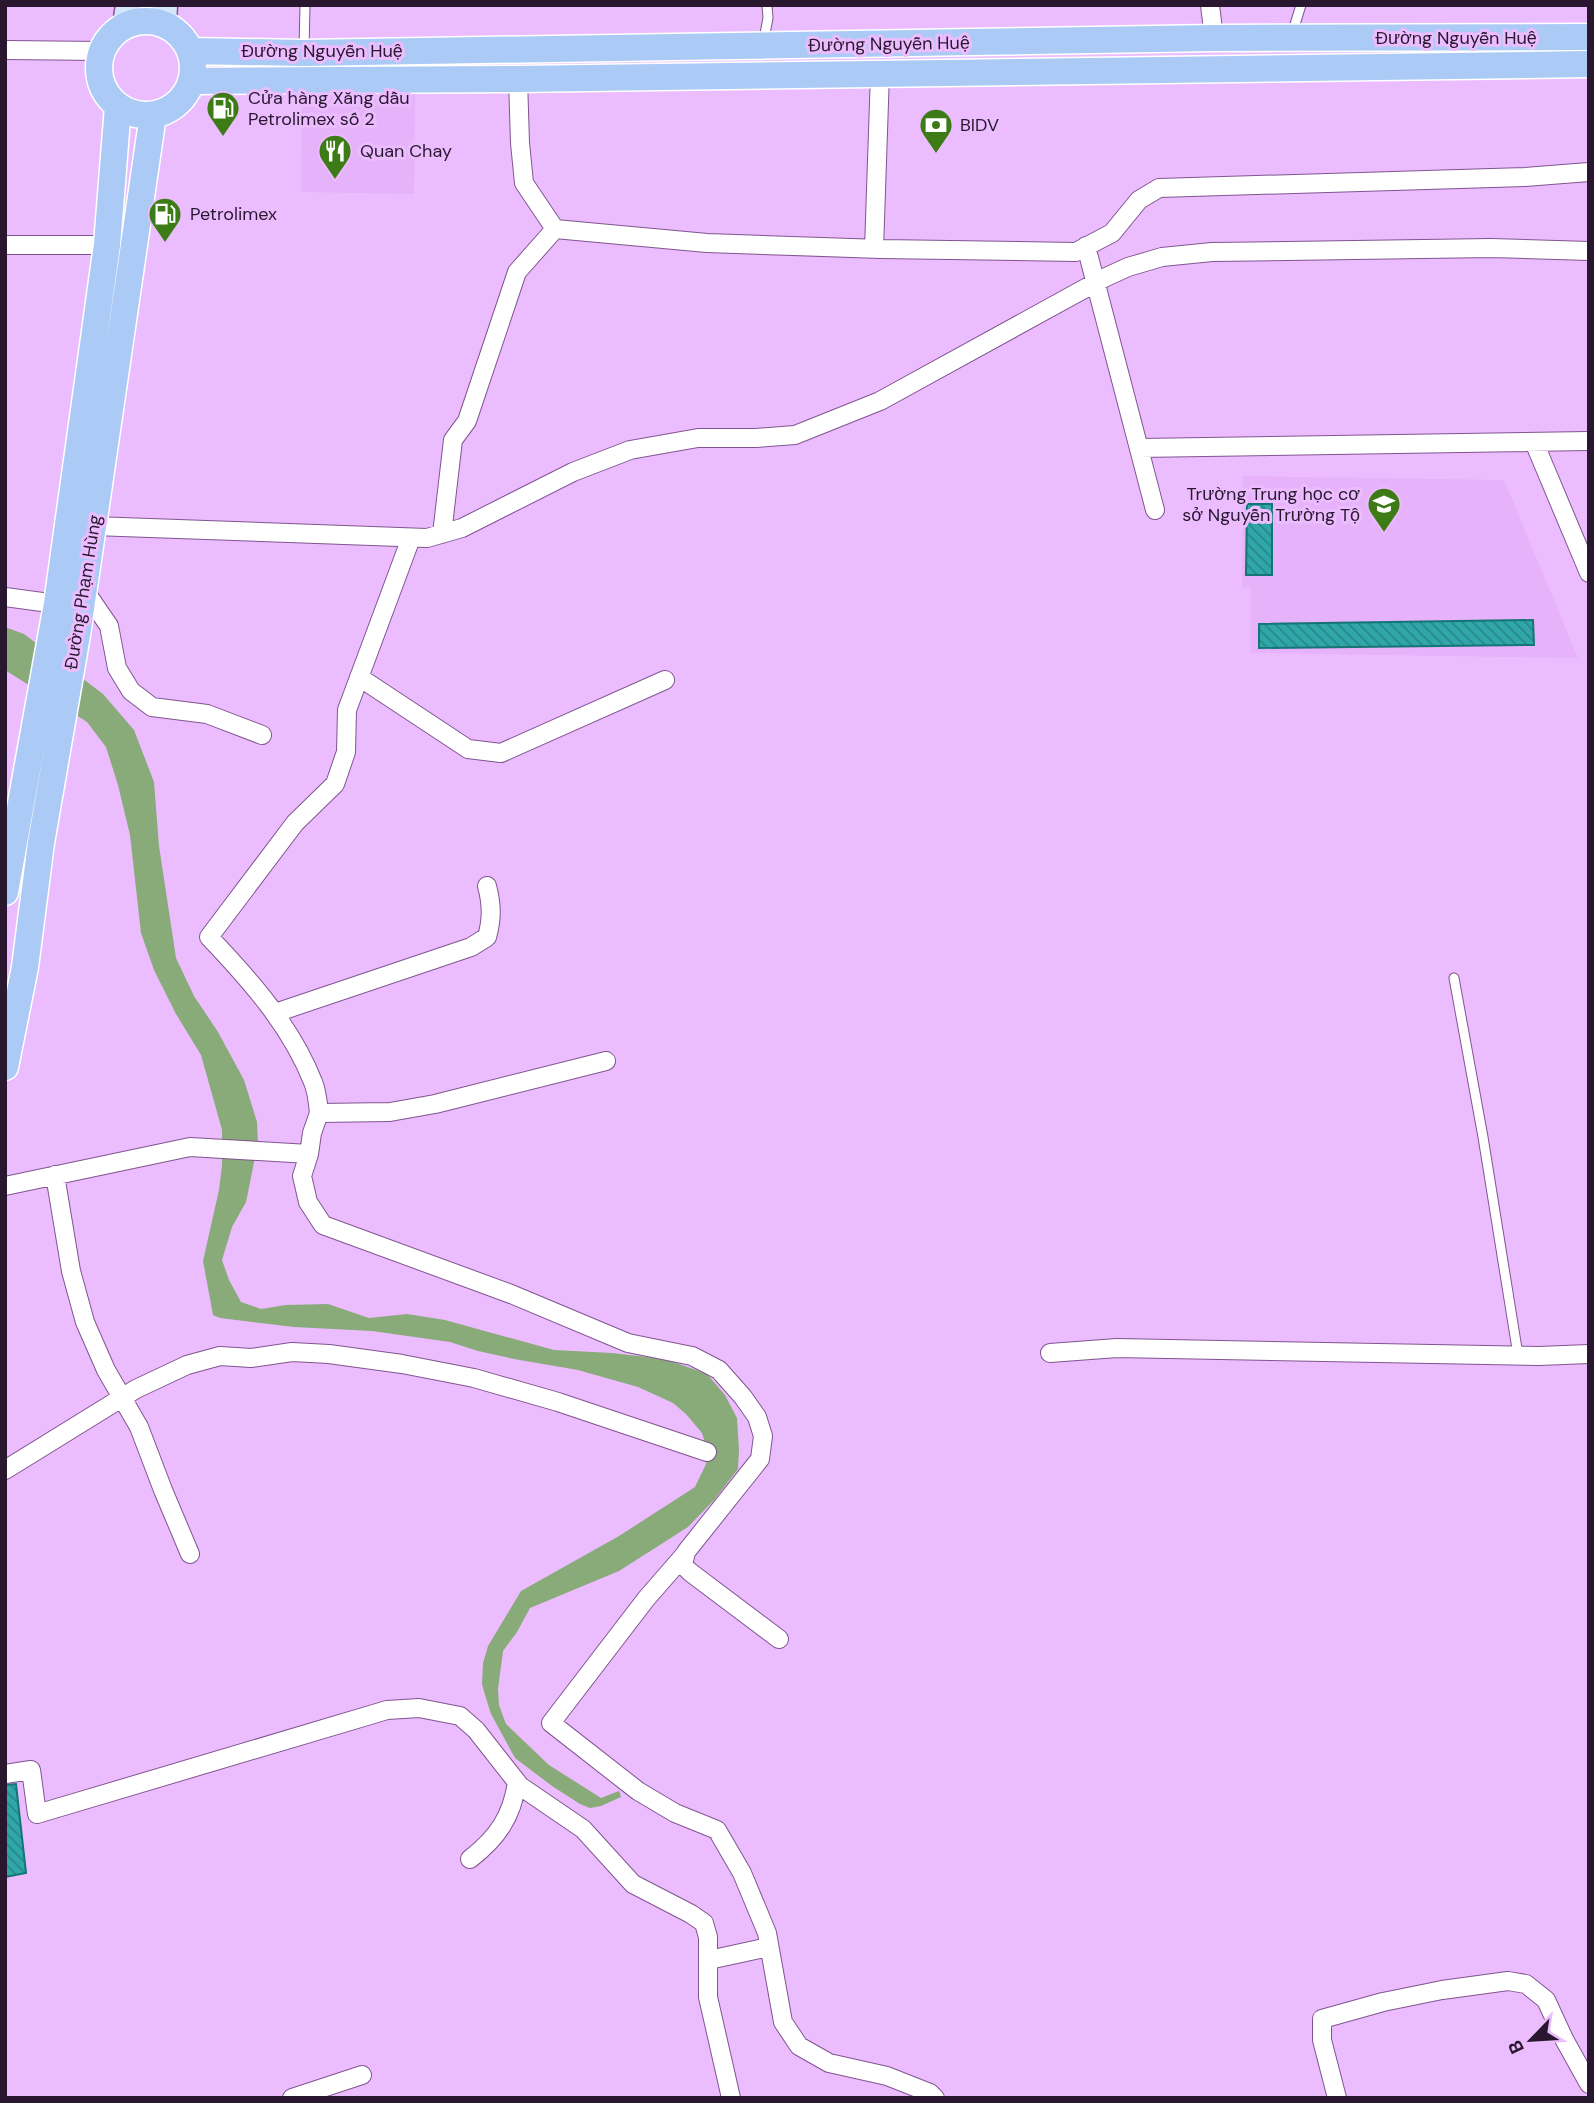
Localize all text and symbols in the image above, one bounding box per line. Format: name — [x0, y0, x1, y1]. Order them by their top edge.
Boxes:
street label: Đường Nguyễn Huệ — [1375, 26, 1537, 50]
street label: Đường Nguyễn Huệ — [808, 31, 970, 57]
street label: Đường Nguyễn Huệ — [241, 39, 403, 63]
place label: Cửa hàng Xăng dầu Petrolimex số 2 — [248, 86, 410, 131]
fuel station icon: Cửa hàng Xăng dầu Petrolimex số 2 — [204, 89, 242, 138]
bank icon: BIDV — [917, 106, 955, 155]
place label: BIDV — [960, 113, 999, 137]
restaurant icon: Quan Chay — [316, 132, 354, 181]
place label: Quan Chay — [360, 139, 452, 163]
fuel station icon: Petrolimex — [146, 195, 184, 244]
place label: Petrolimex — [190, 202, 277, 226]
place label: Trường Trung học cơ sở Nguyễn Trường Tộ — [1182, 482, 1360, 527]
school or university icon: Trường Trung học cơ sở Nguyễn Trường Tộ — [1365, 485, 1403, 534]
street label: Đường Phạm Hùng — [59, 513, 107, 671]
north arrow — [1496, 2005, 1566, 2075]
text: B — [1502, 2036, 1530, 2058]

